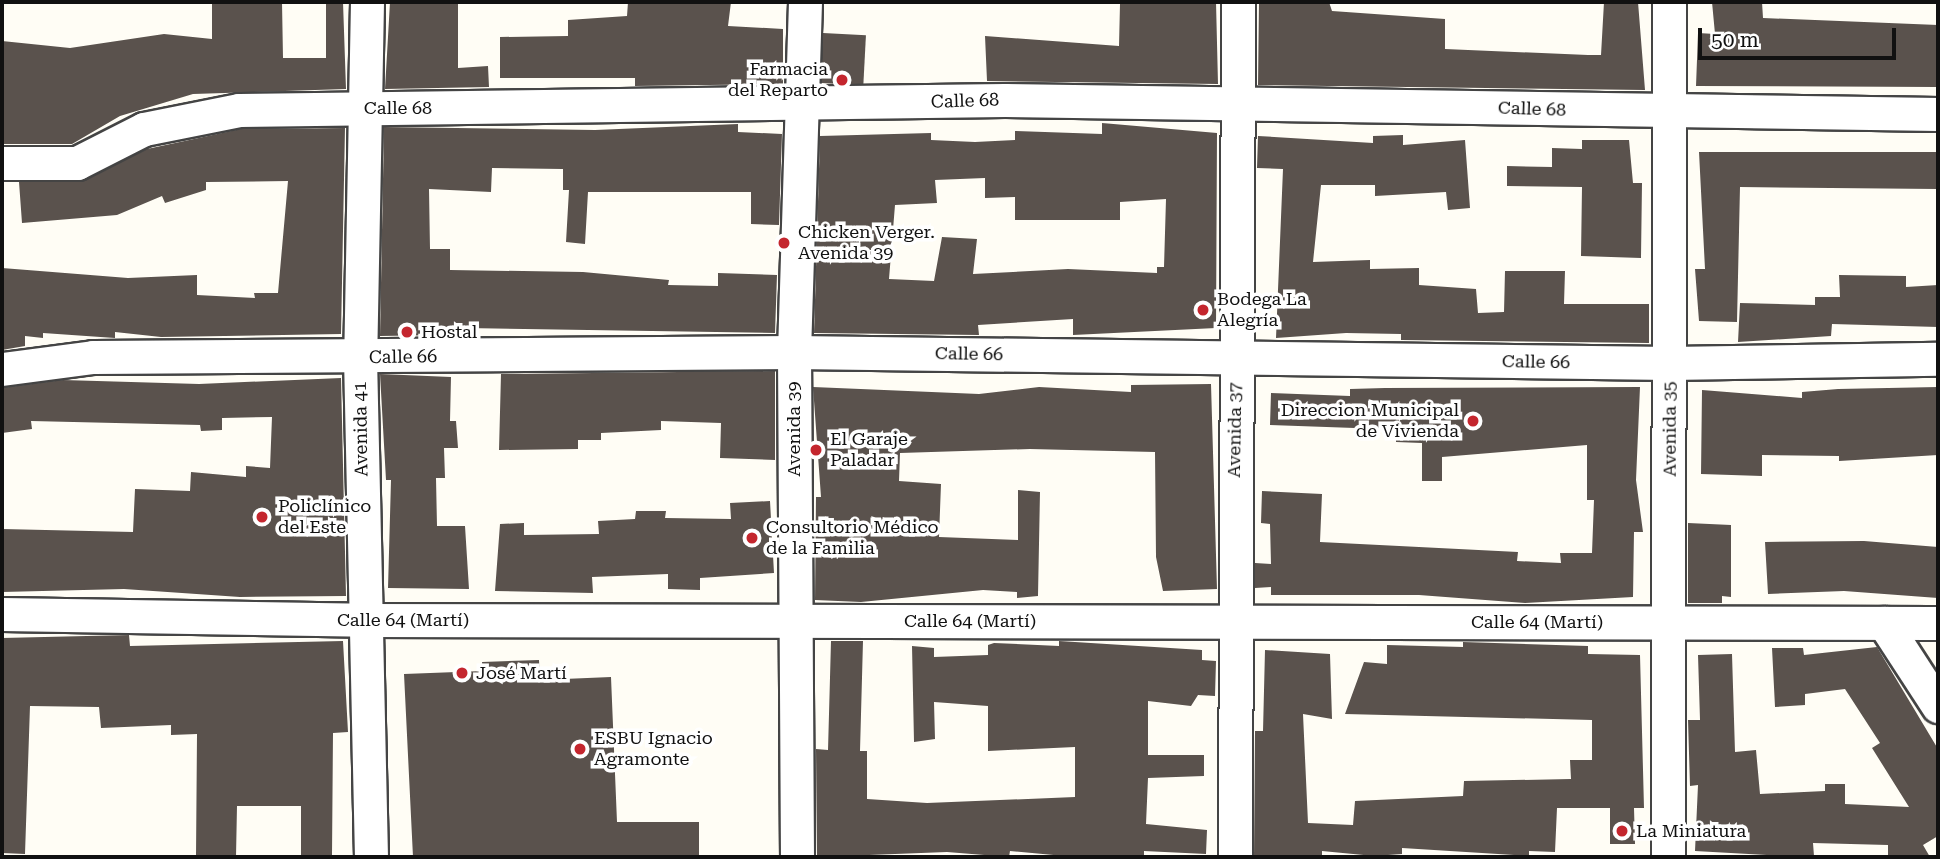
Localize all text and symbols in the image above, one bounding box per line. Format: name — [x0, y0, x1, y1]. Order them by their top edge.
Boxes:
scale bar — [1702, 14, 1900, 58]
text: 50 m — [1711, 28, 1759, 52]
place label: Farmacia del Reparto — [728, 59, 828, 102]
marker: Farmacia del Reparto — [834, 72, 850, 88]
street label: Calle 68 — [930, 89, 1000, 113]
street label: Calle 68 — [364, 97, 432, 119]
street label: Calle 68 — [1497, 97, 1567, 121]
place label: Chicken Verger. Avenida 39 — [798, 222, 935, 264]
marker: Chicken Verger. Avenida 39 — [776, 235, 792, 251]
place label: Bodega La Alegría — [1217, 289, 1307, 332]
marker: Bodega La Alegría — [1195, 302, 1211, 318]
place label: Hostal — [421, 321, 477, 343]
marker: Hostal — [399, 324, 415, 340]
street label: Calle 66 — [935, 343, 1003, 365]
street label: Calle 66 — [369, 346, 437, 368]
street label: Calle 66 — [1502, 351, 1570, 373]
street label: Avenida 41 — [349, 381, 373, 477]
street label: Avenida 39 — [783, 381, 805, 477]
street label: Avenida 35 — [1659, 381, 1681, 477]
street label: Avenida 37 — [1223, 382, 1247, 478]
place label: Direccion Municipal de Vivienda — [1281, 400, 1459, 442]
marker: Direccion Municipal de Vivienda — [1465, 413, 1481, 429]
place label: El Garaje Paladar — [830, 429, 908, 472]
marker: El Garaje Paladar — [808, 442, 824, 458]
place label: Policlínico del Este — [278, 496, 371, 538]
marker: Policlínico del Este — [252, 507, 272, 527]
place label: Consultorio Médico de la Familia — [766, 517, 939, 560]
marker: Consultorio Médico de la Familia — [744, 530, 760, 546]
street label: Calle 64 (Martí) — [337, 609, 469, 631]
street label: Calle 64 (Martí) — [904, 610, 1036, 632]
street label: Calle 64 (Martí) — [1471, 611, 1603, 633]
place label: José Martí — [476, 662, 567, 684]
marker: José Martí — [454, 665, 470, 681]
place label: ESBU Ignacio Agramonte — [594, 728, 713, 770]
marker: ESBU Ignacio Agramonte — [572, 741, 588, 757]
place label: La Miniatura — [1636, 820, 1746, 842]
marker: La Miniatura — [1614, 823, 1630, 839]

